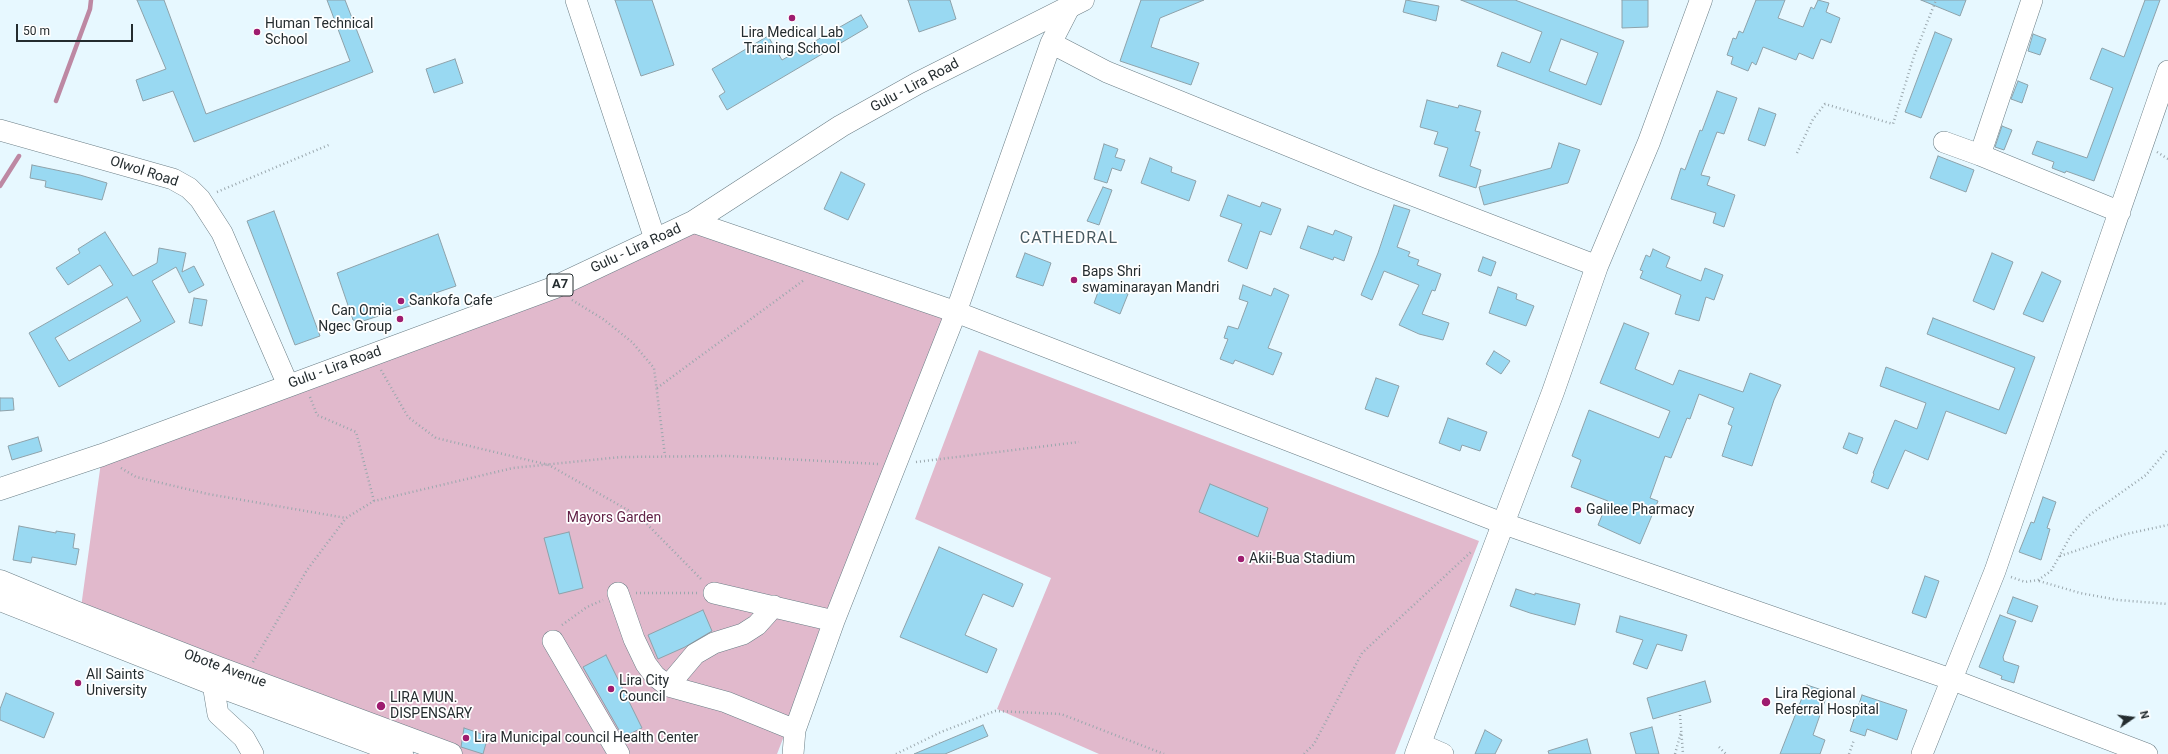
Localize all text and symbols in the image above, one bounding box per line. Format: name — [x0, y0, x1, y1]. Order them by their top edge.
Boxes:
marker: Lira Medical Lab Training School — [787, 13, 797, 23]
scale bar — [18, 16, 135, 42]
place label: Human Technical School — [265, 16, 373, 48]
text: 50 m — [23, 24, 50, 38]
place label: Lira Medical Lab Training School — [741, 25, 843, 58]
marker: Human Technical School — [252, 27, 262, 37]
street label: Gulu - Lira Road — [868, 56, 962, 116]
street label: Olwol Road — [108, 153, 180, 191]
street label: Gulu - Lira Road — [588, 221, 684, 277]
district label: CATHEDRAL — [1020, 229, 1118, 249]
place label: Baps Shri swaminarayan Mandri — [1082, 264, 1219, 296]
road number: A7 — [547, 274, 573, 296]
marker: Baps Shri swaminarayan Mandri — [1069, 275, 1079, 285]
place label: Sankofa Cafe — [409, 293, 493, 309]
marker: Sankofa Cafe — [396, 296, 406, 306]
place label: Can Omia Ngec Group — [318, 303, 392, 336]
marker: Can Omia Ngec Group — [395, 314, 405, 324]
street label: Gulu - Lira Road — [286, 343, 384, 393]
place label: Galilee Pharmacy — [1586, 502, 1694, 518]
marker: Galilee Pharmacy — [1573, 505, 1583, 515]
park label: Mayors Garden — [567, 510, 661, 526]
place label: Akii-Bua Stadium — [1249, 551, 1355, 567]
marker: Akii-Bua Stadium — [1236, 554, 1246, 564]
street label: Obote Avenue — [181, 646, 269, 692]
place label: All Saints University — [86, 667, 147, 700]
place label: Lira City Council — [619, 673, 669, 706]
marker: All Saints University — [73, 678, 83, 688]
marker: Lira City Council — [606, 684, 616, 694]
place label: Lira Regional Referral Hospital — [1775, 686, 1879, 718]
place label: LIRA MUN. DISPENSARY — [390, 690, 472, 722]
marker: Lira Regional Referral Hospital — [1760, 696, 1772, 708]
north arrow — [2112, 698, 2152, 738]
marker: LIRA MUN. DISPENSARY — [375, 700, 387, 712]
text: N — [2137, 710, 2151, 720]
place label: Lira Municipal council Health Center — [474, 730, 698, 746]
marker: Lira Municipal council Health Center — [461, 733, 471, 743]

